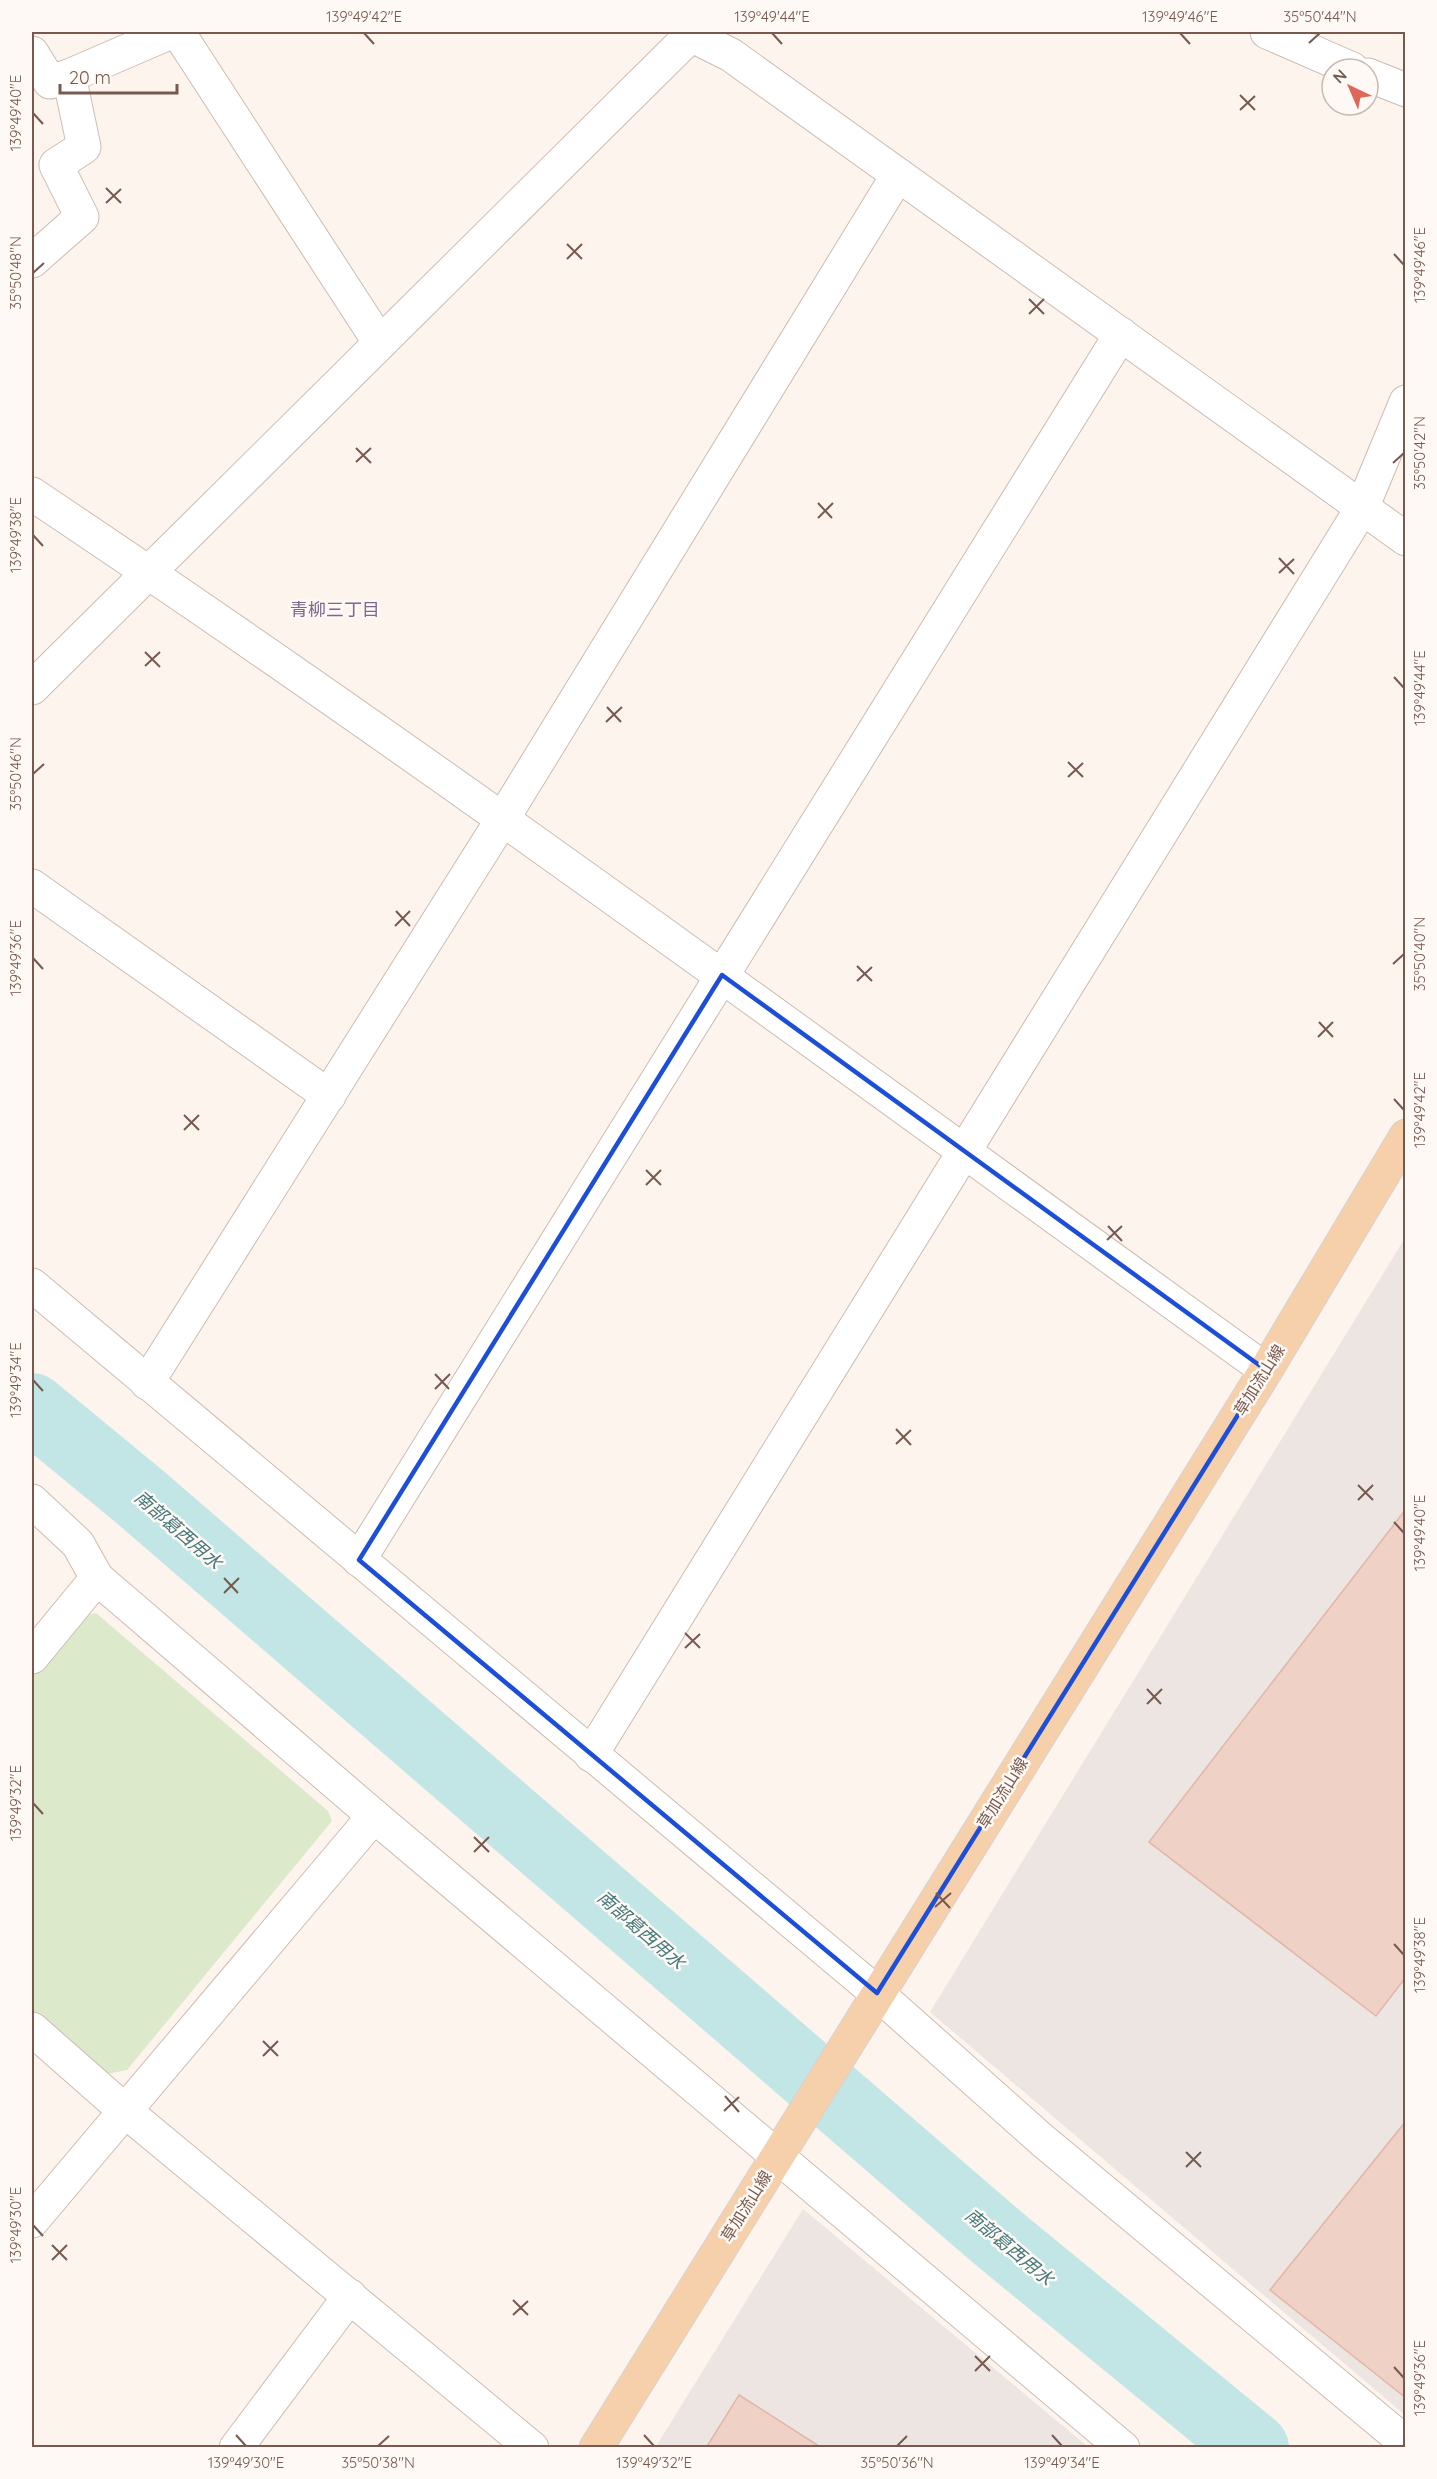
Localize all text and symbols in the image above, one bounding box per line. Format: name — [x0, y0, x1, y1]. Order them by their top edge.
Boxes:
text: 139°49'42"E — [326, 7, 402, 26]
text: 139°49'44"E — [734, 7, 810, 26]
text: 139°49'46"E — [1142, 7, 1218, 26]
text: 35°50'44"N — [1283, 7, 1357, 26]
scale bar — [60, 57, 177, 95]
north arrow — [1320, 57, 1380, 117]
text: N — [1328, 65, 1351, 87]
text: 20 m — [69, 66, 111, 89]
text: 139°49'40"E — [6, 75, 25, 151]
text: 139°49'46"E — [1410, 227, 1429, 303]
text: 35°50'48"N — [6, 236, 25, 310]
text: 35°50'42"N — [1410, 416, 1429, 490]
text: 139°49'38"E — [6, 497, 25, 573]
district label: 青柳三丁目 — [290, 598, 380, 621]
text: 139°49'44"E — [1410, 650, 1429, 726]
text: 35°50'46"N — [6, 737, 25, 811]
text: 35°50'40"N — [1410, 917, 1429, 991]
text: 139°49'36"E — [6, 920, 25, 996]
text: 139°49'42"E — [1410, 1072, 1429, 1148]
street label: 草加流山線 — [1229, 1341, 1289, 1419]
text: 139°49'34"E — [6, 1342, 25, 1418]
water label: 南部葛西用水 — [130, 1486, 228, 1575]
text: 139°49'40"E — [1410, 1495, 1429, 1571]
street label: 草加流山線 — [972, 1754, 1032, 1832]
text: 139°49'32"E — [6, 1765, 25, 1841]
water label: 南部葛西用水 — [593, 1886, 691, 1975]
text: 139°49'38"E — [1410, 1917, 1429, 1993]
street label: 草加流山線 — [716, 2167, 776, 2245]
text: 139°49'30"E — [6, 2187, 25, 2263]
water label: 南部葛西用水 — [961, 2203, 1060, 2291]
text: 139°49'36"E — [1410, 2340, 1429, 2416]
text: 139°49'30"E — [208, 2453, 284, 2472]
text: 35°50'38"N — [341, 2453, 415, 2472]
text: 139°49'32"E — [616, 2453, 692, 2472]
text: 35°50'36"N — [860, 2453, 934, 2472]
text: 139°49'34"E — [1024, 2453, 1100, 2472]

